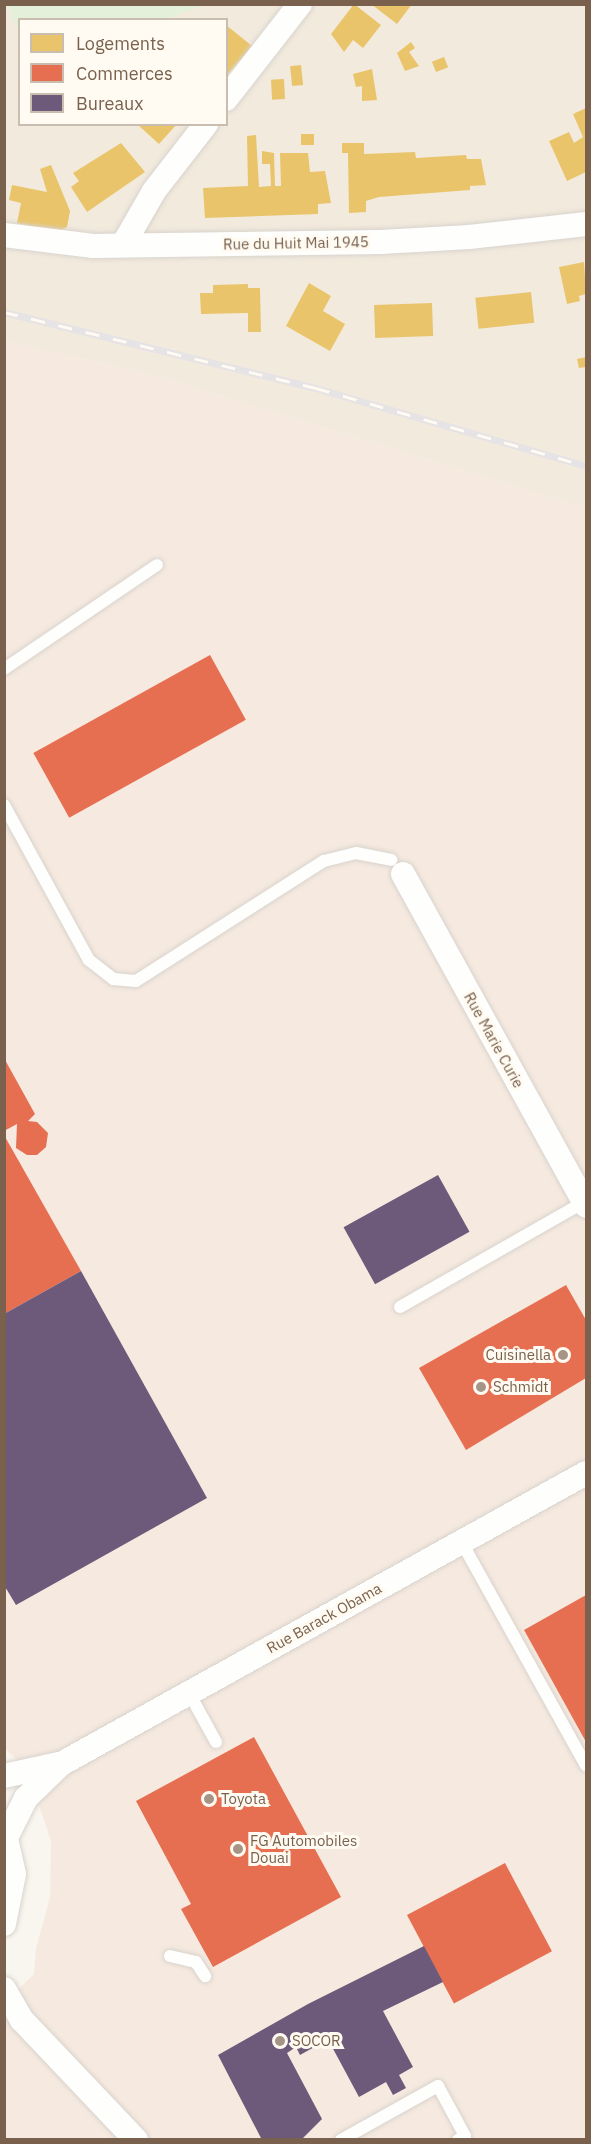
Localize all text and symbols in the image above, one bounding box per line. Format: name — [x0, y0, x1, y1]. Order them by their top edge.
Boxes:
legend — [18, 18, 228, 126]
text: Logements — [76, 32, 165, 55]
text: Commerces — [76, 62, 173, 85]
text: Bureaux — [76, 92, 143, 115]
street label: Rue du Huit Mai 1945 — [223, 233, 369, 253]
street label: Rue Marie Curie — [460, 989, 528, 1091]
place label: Cuisinella — [486, 1346, 551, 1364]
marker: Cuisinella — [556, 1348, 570, 1362]
place label: Schmidt — [493, 1378, 549, 1396]
marker: Schmidt — [474, 1380, 488, 1394]
street label: Rue Barack Obama — [263, 1579, 385, 1657]
place label: Toyota — [221, 1790, 266, 1808]
marker: Toyota — [202, 1792, 216, 1806]
place label: FG Automobiles Douai — [250, 1831, 357, 1866]
marker: FG Automobiles Douai — [231, 1842, 245, 1856]
place label: SOCOR — [292, 2032, 341, 2050]
marker: SOCOR — [273, 2034, 287, 2048]

